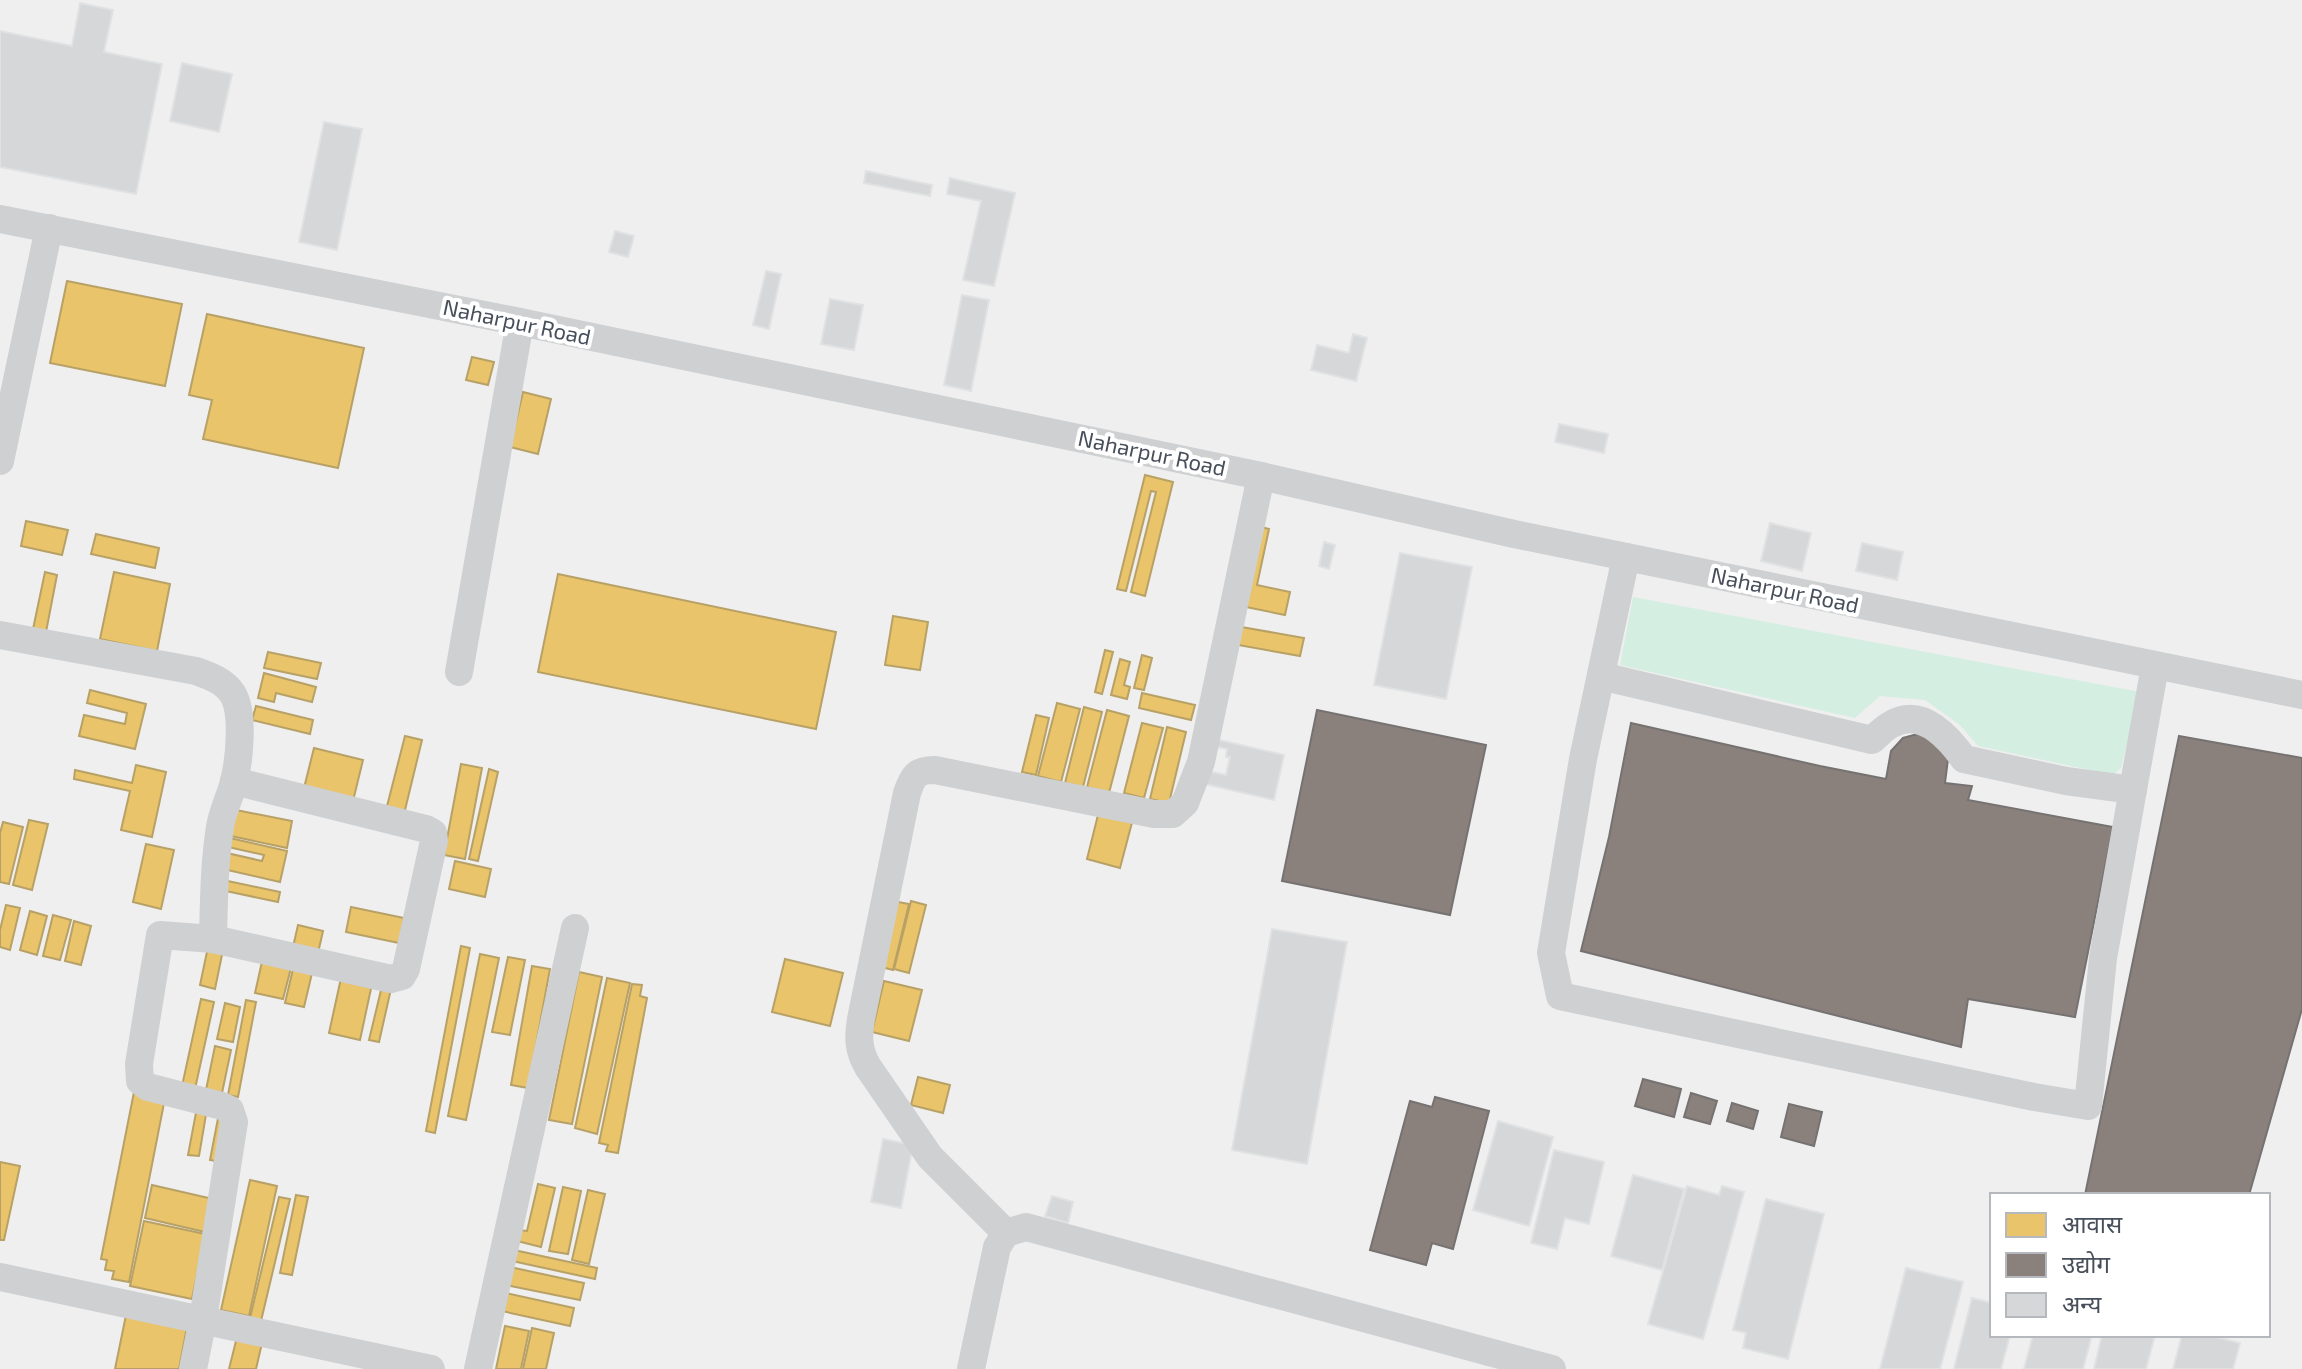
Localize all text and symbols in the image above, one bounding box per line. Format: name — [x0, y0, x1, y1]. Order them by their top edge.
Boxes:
street label: Naharpur Road — [441, 293, 594, 349]
street label: Naharpur Road — [1076, 424, 1229, 480]
street label: Naharpur Road — [1709, 561, 1862, 617]
legend — [1990, 1193, 2270, 1337]
text: आवास — [2062, 1209, 2123, 1238]
text: उद्योग — [2062, 1249, 2110, 1278]
text: अन्य — [2062, 1289, 2102, 1318]

